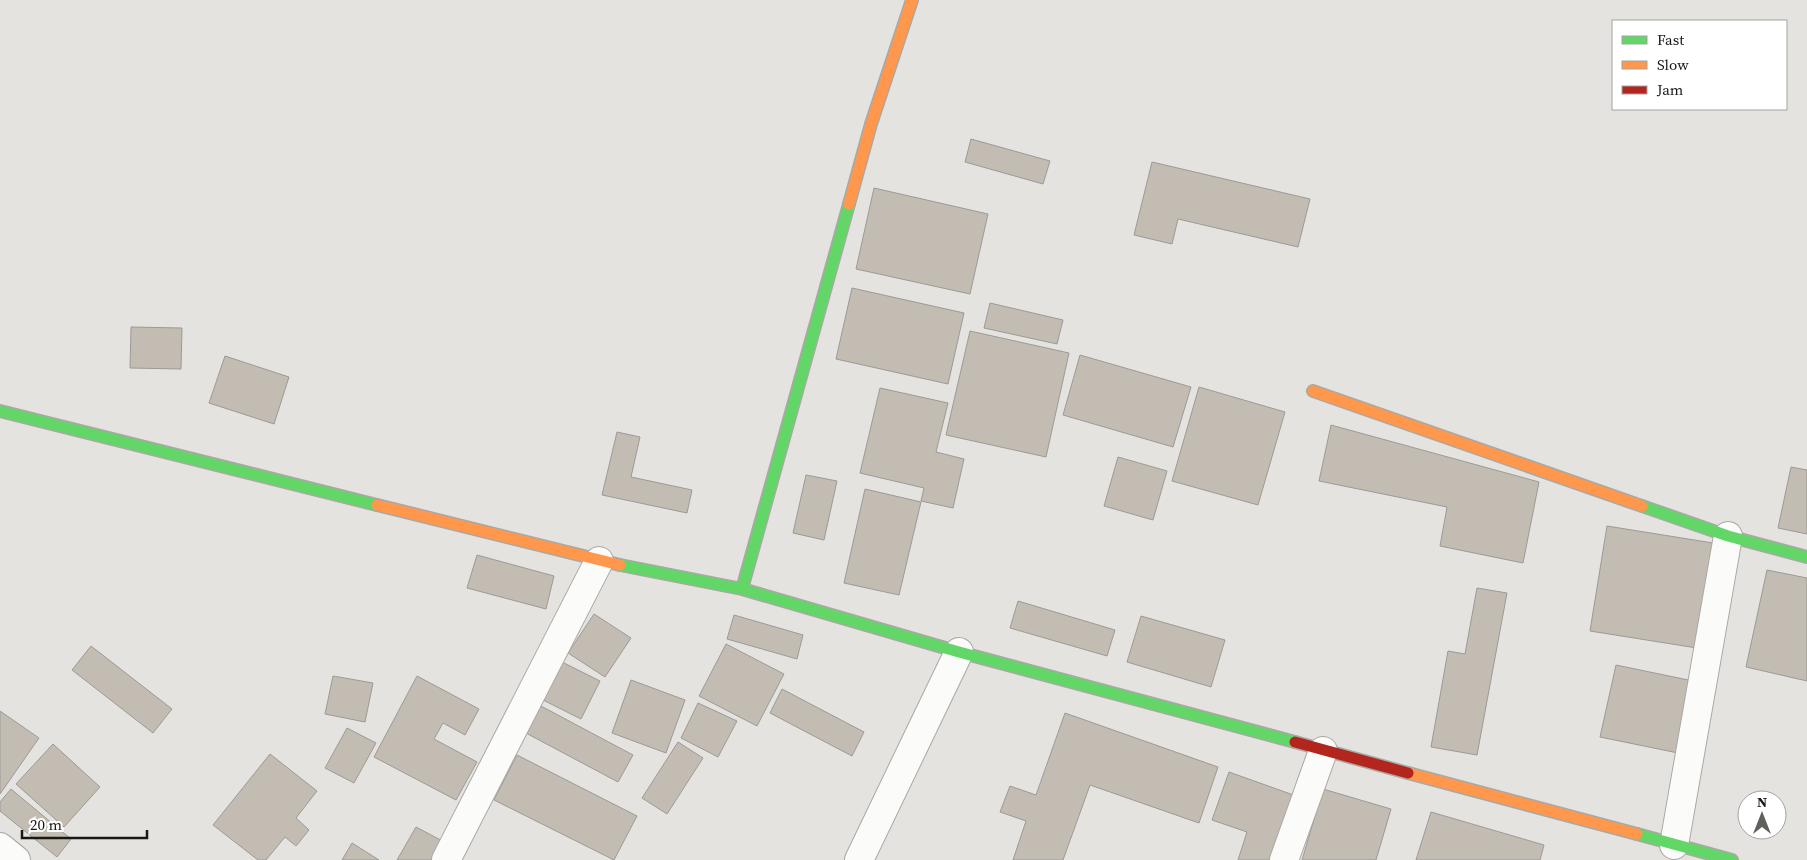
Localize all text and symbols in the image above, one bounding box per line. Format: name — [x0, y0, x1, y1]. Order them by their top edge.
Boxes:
legend — [1612, 20, 1787, 110]
text: Fast — [1657, 29, 1684, 50]
text: Slow — [1657, 54, 1689, 75]
text: Jam — [1656, 79, 1684, 100]
north arrow — [1737, 790, 1787, 840]
text: N — [1757, 792, 1767, 812]
scale bar — [22, 808, 148, 840]
text: 20 m — [30, 814, 62, 835]

